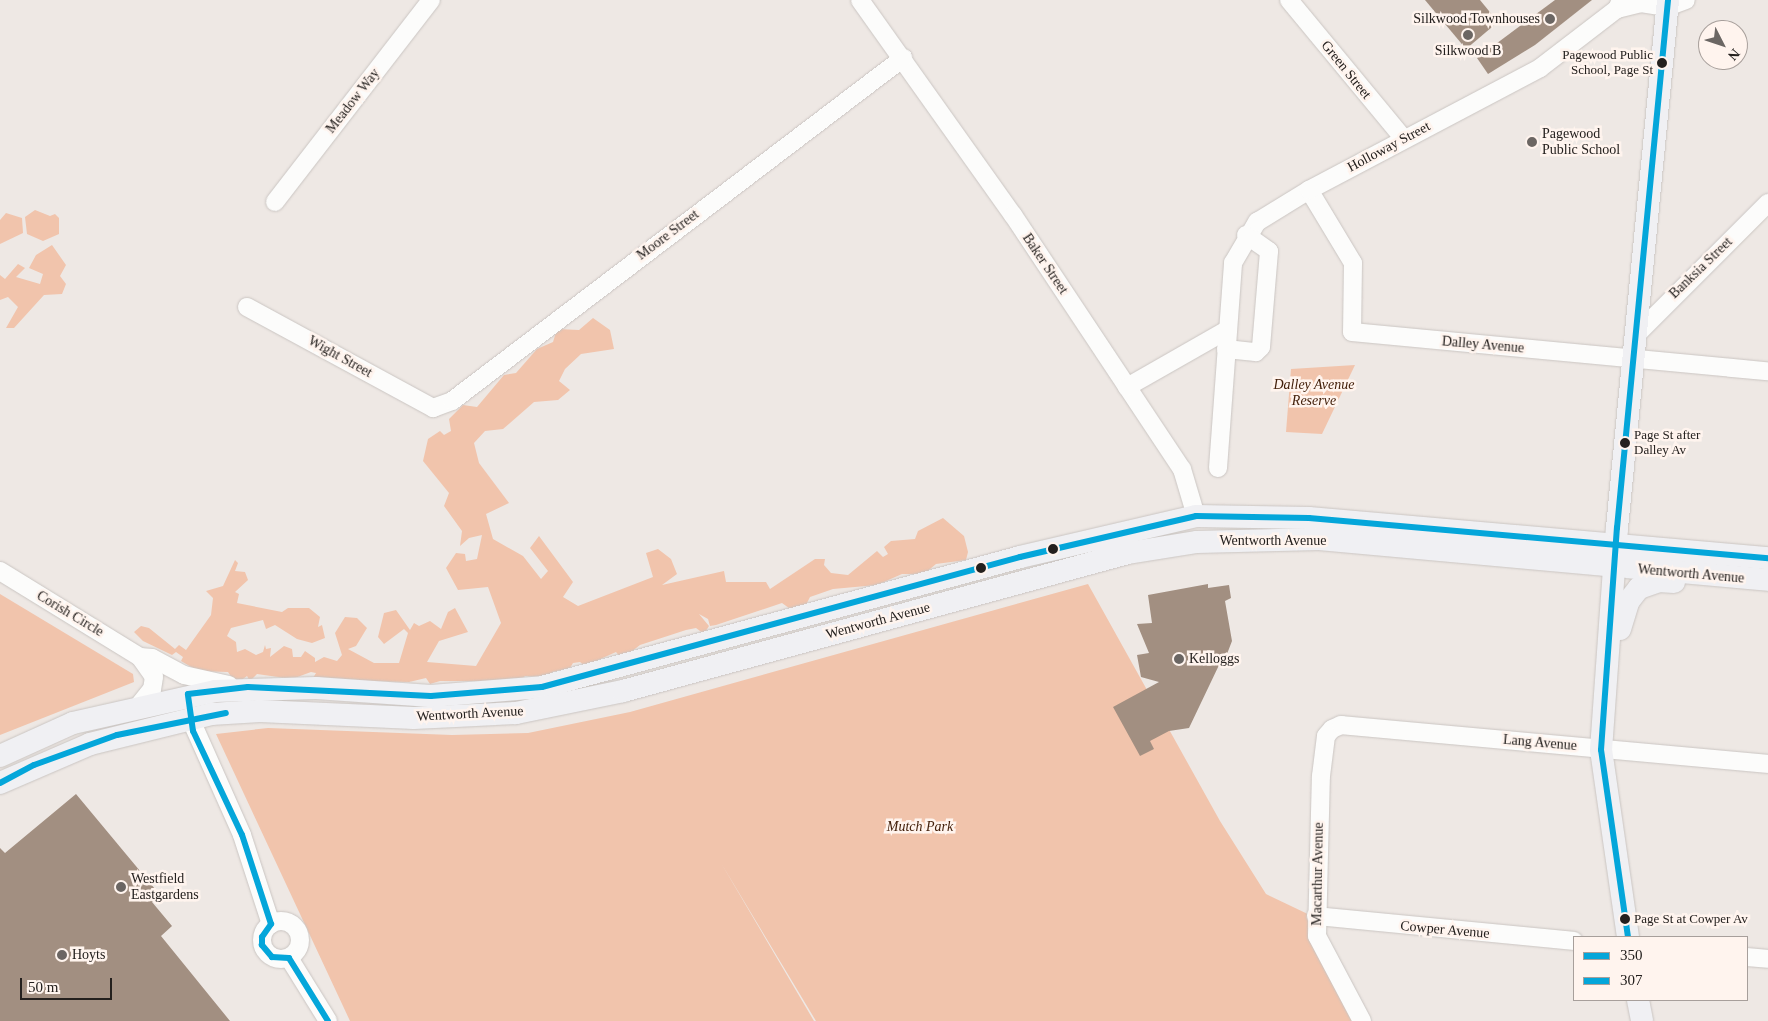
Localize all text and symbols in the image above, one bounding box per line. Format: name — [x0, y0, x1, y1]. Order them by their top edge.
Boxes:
place label: Silkwood Townhouses — [1413, 11, 1540, 27]
marker: Silkwood Townhouses — [1544, 13, 1556, 25]
north arrow — [1698, 20, 1748, 70]
marker: Silkwood B — [1462, 29, 1474, 41]
street label: Green Street — [1317, 37, 1375, 103]
place label: Silkwood B — [1435, 43, 1501, 59]
text: N — [1725, 46, 1743, 63]
place label: Pagewood Public School, Page St — [1562, 48, 1653, 79]
marker: Pagewood Public School, Page St — [1657, 58, 1667, 68]
street label: Meadow Way — [322, 65, 384, 137]
street label: Holloway Street — [1345, 118, 1433, 176]
place label: Pagewood Public School — [1542, 126, 1620, 158]
marker: Pagewood Public School — [1526, 136, 1538, 148]
street label: Moore Street — [634, 206, 702, 264]
street label: Baker Street — [1019, 230, 1071, 298]
street label: Banksia Street — [1666, 234, 1736, 302]
street label: Wight Street — [305, 333, 375, 381]
street label: Dalley Avenue — [1441, 333, 1525, 357]
park label: Dalley Avenue Reserve — [1273, 377, 1355, 410]
place label: Page St after Dalley Av — [1634, 428, 1700, 459]
marker: Page St after Dalley Av — [1620, 438, 1630, 448]
street label: Wentworth Avenue — [1219, 533, 1327, 549]
unlabelled marker — [1048, 544, 1058, 554]
street label: Wentworth Avenue — [1637, 561, 1745, 587]
unlabelled marker — [976, 563, 986, 573]
street label: Corish Circle — [34, 587, 106, 641]
street label: Wentworth Avenue — [824, 599, 932, 643]
place label: Kelloggs — [1189, 651, 1240, 667]
marker: Kelloggs — [1173, 653, 1185, 665]
street label: Wentworth Avenue — [416, 703, 524, 725]
street label: Lang Avenue — [1502, 731, 1578, 755]
park label: Mutch Park — [887, 819, 953, 835]
street label: Macarthur Avenue — [1309, 822, 1327, 926]
place label: Westfield Eastgardens — [131, 871, 199, 904]
marker: Westfield Eastgardens — [115, 881, 127, 893]
place label: Page St at Cowper Av — [1634, 911, 1749, 927]
marker: Page St at Cowper Av — [1620, 914, 1630, 924]
street label: Cowper Avenue — [1399, 918, 1491, 942]
legend — [1573, 936, 1748, 1001]
place label: Hoyts — [72, 947, 105, 963]
text: 350 — [1620, 947, 1643, 963]
marker: Hoyts — [56, 949, 68, 961]
scale bar — [22, 968, 115, 1000]
text: 307 — [1620, 972, 1643, 988]
text: 50 m — [28, 979, 58, 995]

